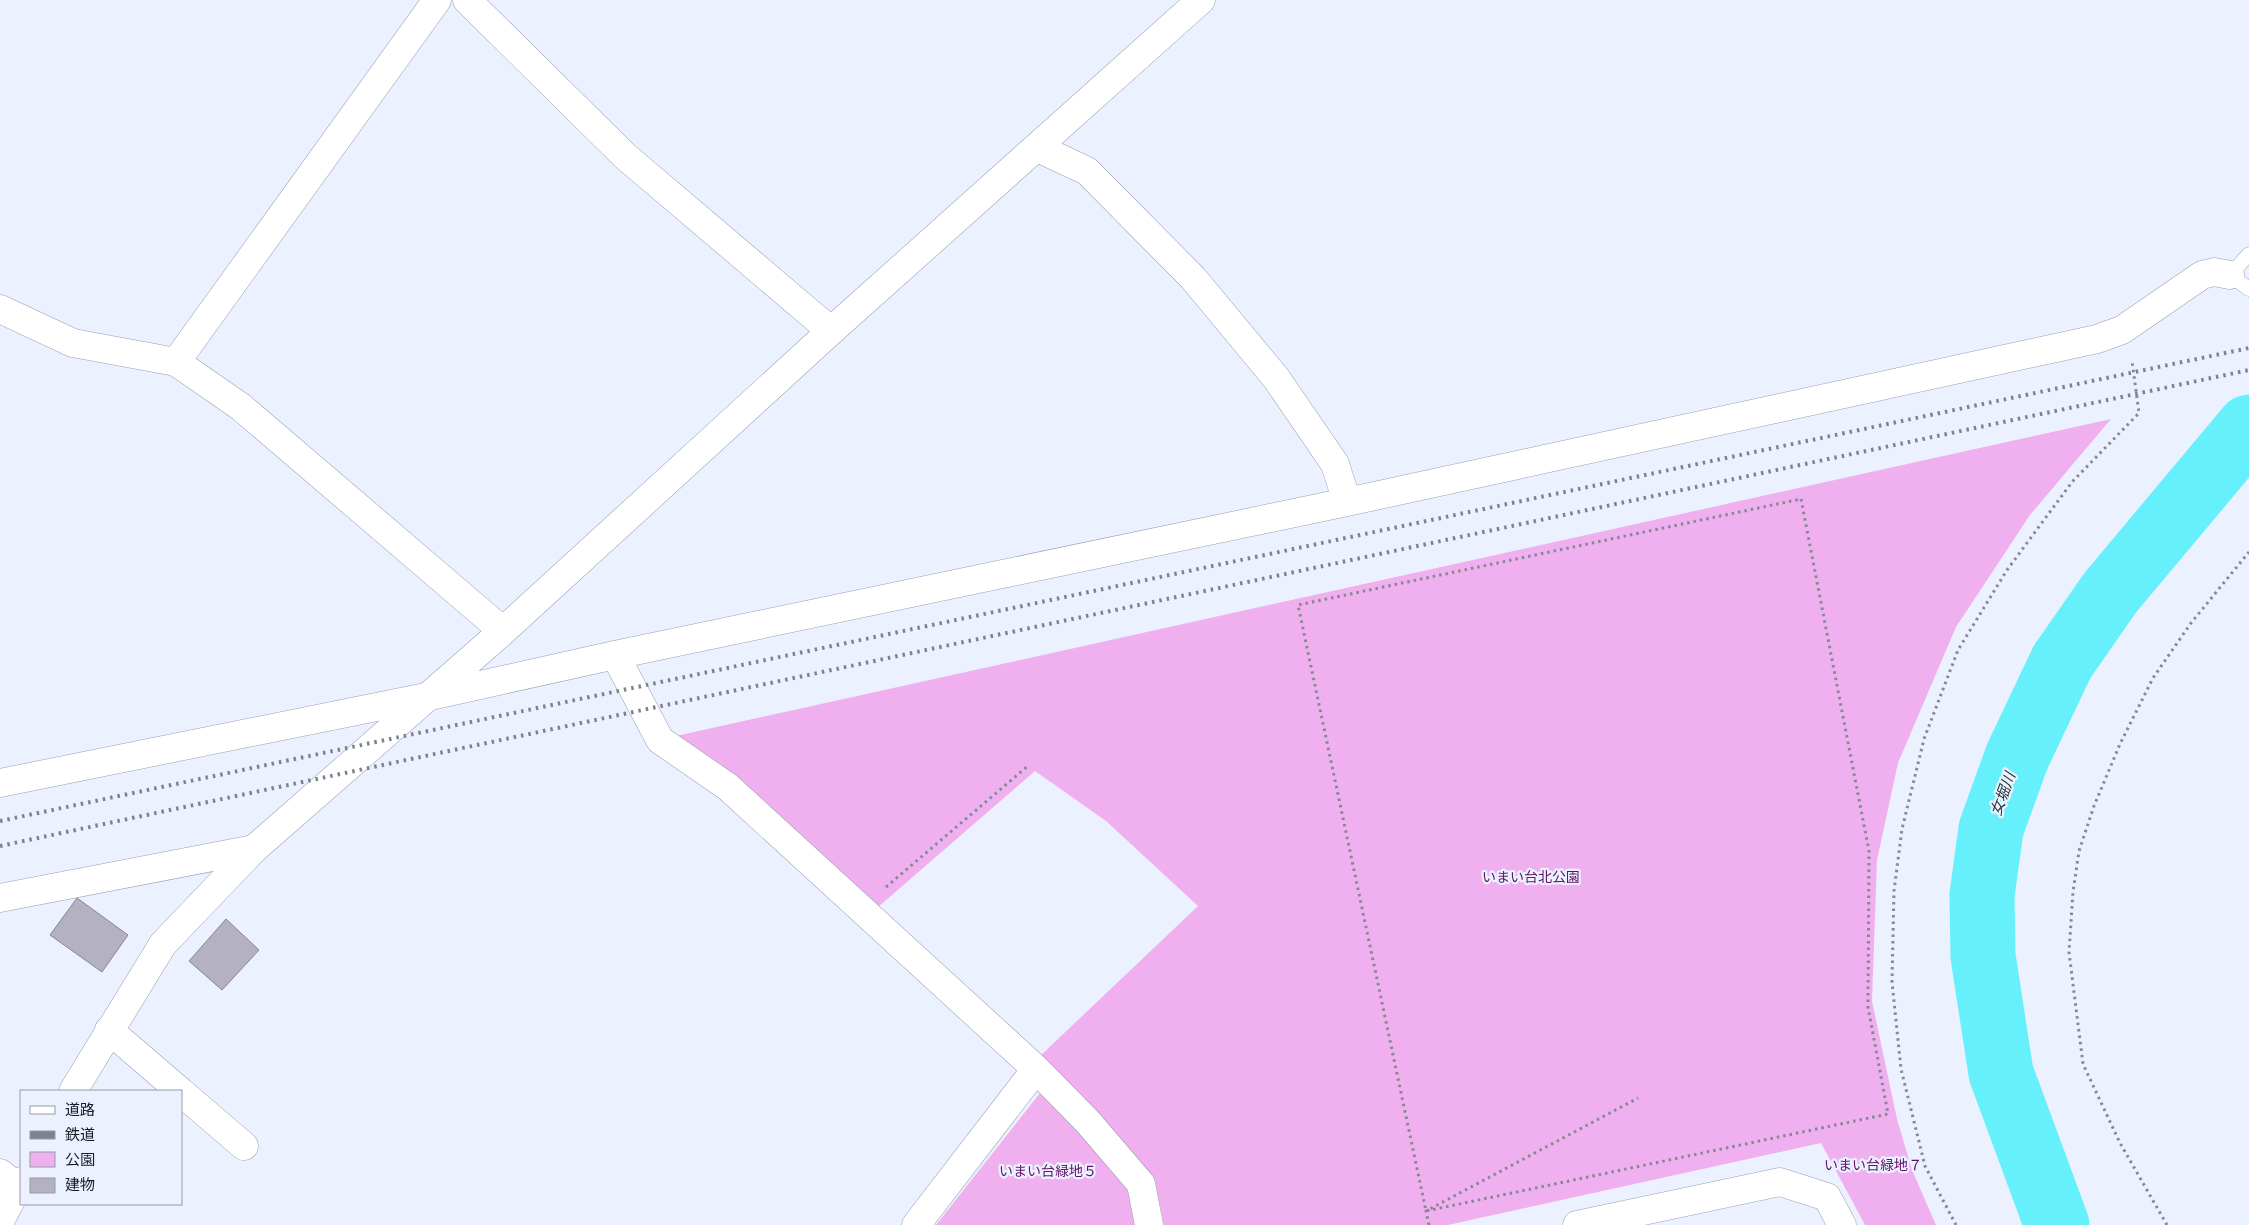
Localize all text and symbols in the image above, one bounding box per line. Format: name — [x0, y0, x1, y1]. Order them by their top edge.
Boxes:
water label: 女堀川 — [1987, 768, 2019, 818]
park label: いまい台北公園 — [1482, 869, 1580, 885]
legend — [20, 1090, 182, 1205]
text: 道路 — [65, 1101, 95, 1118]
text: 鉄道 — [65, 1126, 95, 1143]
text: 公園 — [65, 1151, 95, 1168]
park label: いまい台緑地７ — [1824, 1157, 1922, 1173]
park label: いまい台緑地５ — [999, 1163, 1097, 1179]
text: 建物 — [65, 1176, 95, 1193]

